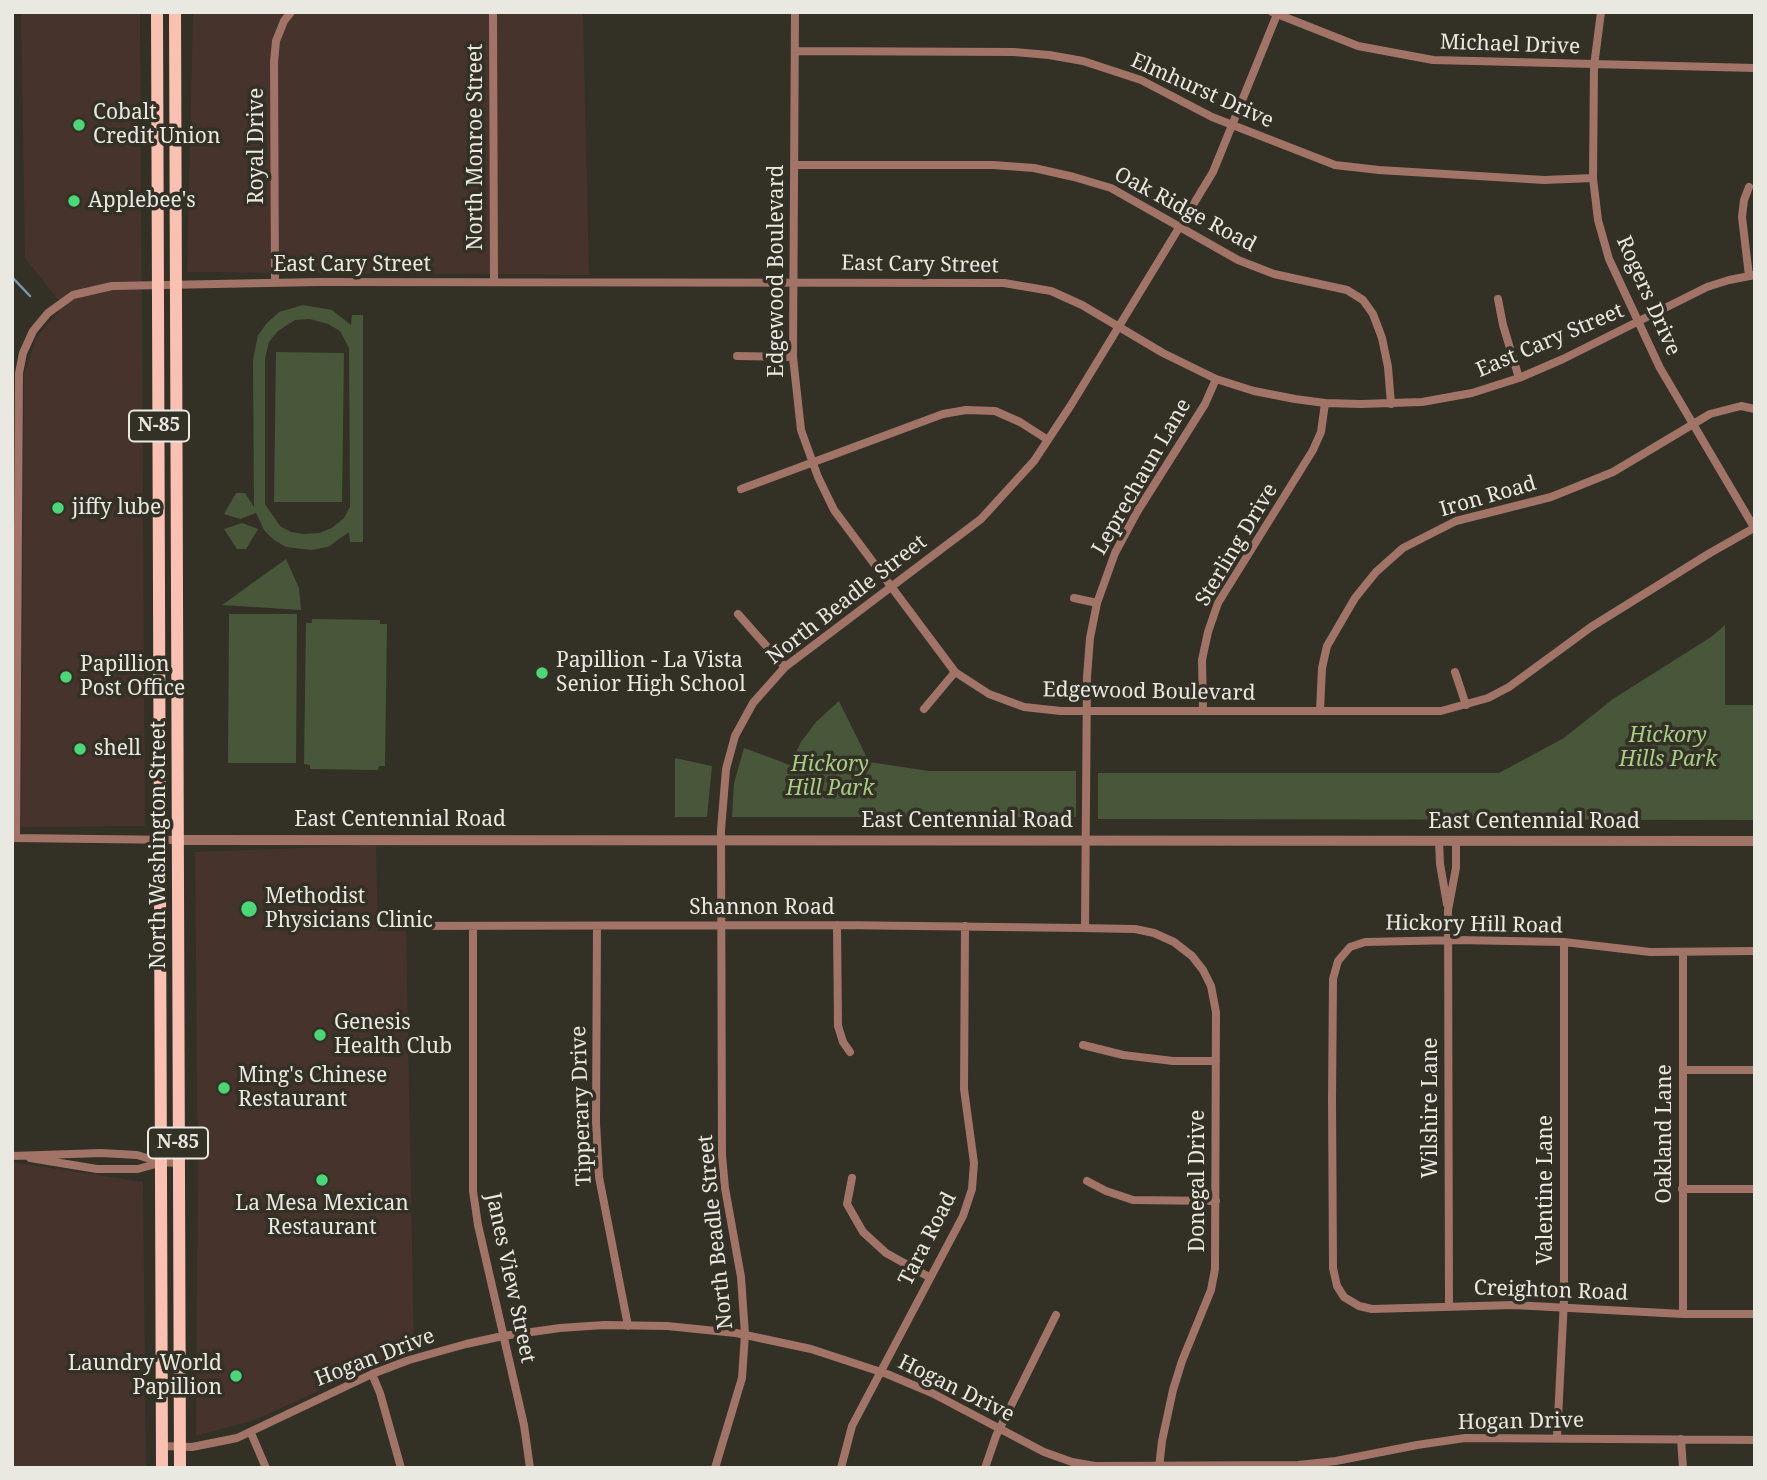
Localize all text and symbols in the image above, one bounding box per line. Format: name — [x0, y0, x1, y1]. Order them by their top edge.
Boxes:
street label: Michael Drive — [1439, 30, 1581, 60]
street label: North Monroe Street — [463, 44, 489, 250]
street label: Elmhurst Drive — [1127, 48, 1277, 134]
street label: Royal Drive — [244, 88, 270, 204]
place label: Cobalt Credit Union — [93, 100, 220, 150]
marker: Cobalt Credit Union — [71, 117, 87, 133]
street label: Oak Ridge Road — [1110, 162, 1260, 258]
street label: Edgewood Boulevard — [764, 165, 790, 377]
place label: Applebee's — [88, 188, 196, 214]
marker: Applebee's — [66, 193, 82, 209]
street label: Rogers Drive — [1610, 232, 1686, 360]
street label: East Cary Street — [841, 251, 999, 279]
street label: East Cary Street — [273, 252, 431, 278]
street label: East Cary Street — [1472, 299, 1628, 383]
street label: Leprechaun Lane — [1087, 395, 1197, 559]
road number: N-85 — [129, 410, 189, 442]
street label: Iron Road — [1437, 471, 1539, 523]
street label: Sterling Drive — [1190, 479, 1284, 611]
place label: jiffy lube — [72, 495, 161, 521]
marker: jiffy lube — [50, 500, 66, 516]
street label: North Beadle Street — [762, 530, 932, 670]
place label: Papillion - La Vista Senior High School — [556, 648, 746, 698]
place label: Papillion Post Office — [80, 652, 185, 702]
marker: Papillion - La Vista Senior High School — [534, 665, 550, 681]
marker: Papillion Post Office — [58, 669, 74, 685]
street label: Edgewood Boulevard — [1042, 678, 1256, 706]
street label: North Washington Street — [146, 721, 172, 969]
park label: Hickory Hills Park — [1619, 723, 1717, 773]
place label: shell — [94, 736, 141, 762]
marker: shell — [72, 741, 88, 757]
park label: Hickory Hill Park — [786, 752, 874, 802]
street label: East Centennial Road — [294, 807, 506, 833]
street label: East Centennial Road — [861, 808, 1073, 834]
street label: East Centennial Road — [1428, 809, 1640, 835]
place label: Methodist Physicians Clinic — [265, 884, 433, 934]
street label: Shannon Road — [689, 895, 835, 921]
marker: Methodist Physicians Clinic — [239, 899, 259, 919]
street label: Hickory Hill Road — [1385, 911, 1563, 939]
place label: Genesis Health Club — [334, 1010, 452, 1060]
street label: Tipperary Drive — [567, 1025, 597, 1187]
marker: Genesis Health Club — [312, 1027, 328, 1043]
street label: Wilshire Lane — [1418, 1037, 1444, 1179]
place label: Ming's Chinese Restaurant — [238, 1063, 387, 1113]
street label: Oakland Lane — [1652, 1064, 1678, 1204]
marker: Ming's Chinese Restaurant — [216, 1080, 232, 1096]
street label: Donegal Drive — [1185, 1110, 1211, 1252]
street label: Valentine Lane — [1533, 1115, 1559, 1265]
road number: N-85 — [148, 1128, 208, 1158]
street label: North Beadle Street — [693, 1133, 739, 1331]
marker: La Mesa Mexican Restaurant — [314, 1172, 330, 1188]
street label: Tara Road — [894, 1188, 962, 1290]
place label: La Mesa Mexican Restaurant — [235, 1191, 409, 1241]
street label: Janes View Street — [480, 1191, 540, 1365]
street label: Creighton Road — [1473, 1276, 1629, 1306]
street label: Hogan Drive — [312, 1324, 438, 1392]
street label: Hogan Drive — [894, 1350, 1018, 1428]
place label: Laundry World Papillion — [68, 1351, 222, 1401]
marker: Laundry World Papillion — [228, 1368, 244, 1384]
street label: Hogan Drive — [1458, 1408, 1584, 1436]

